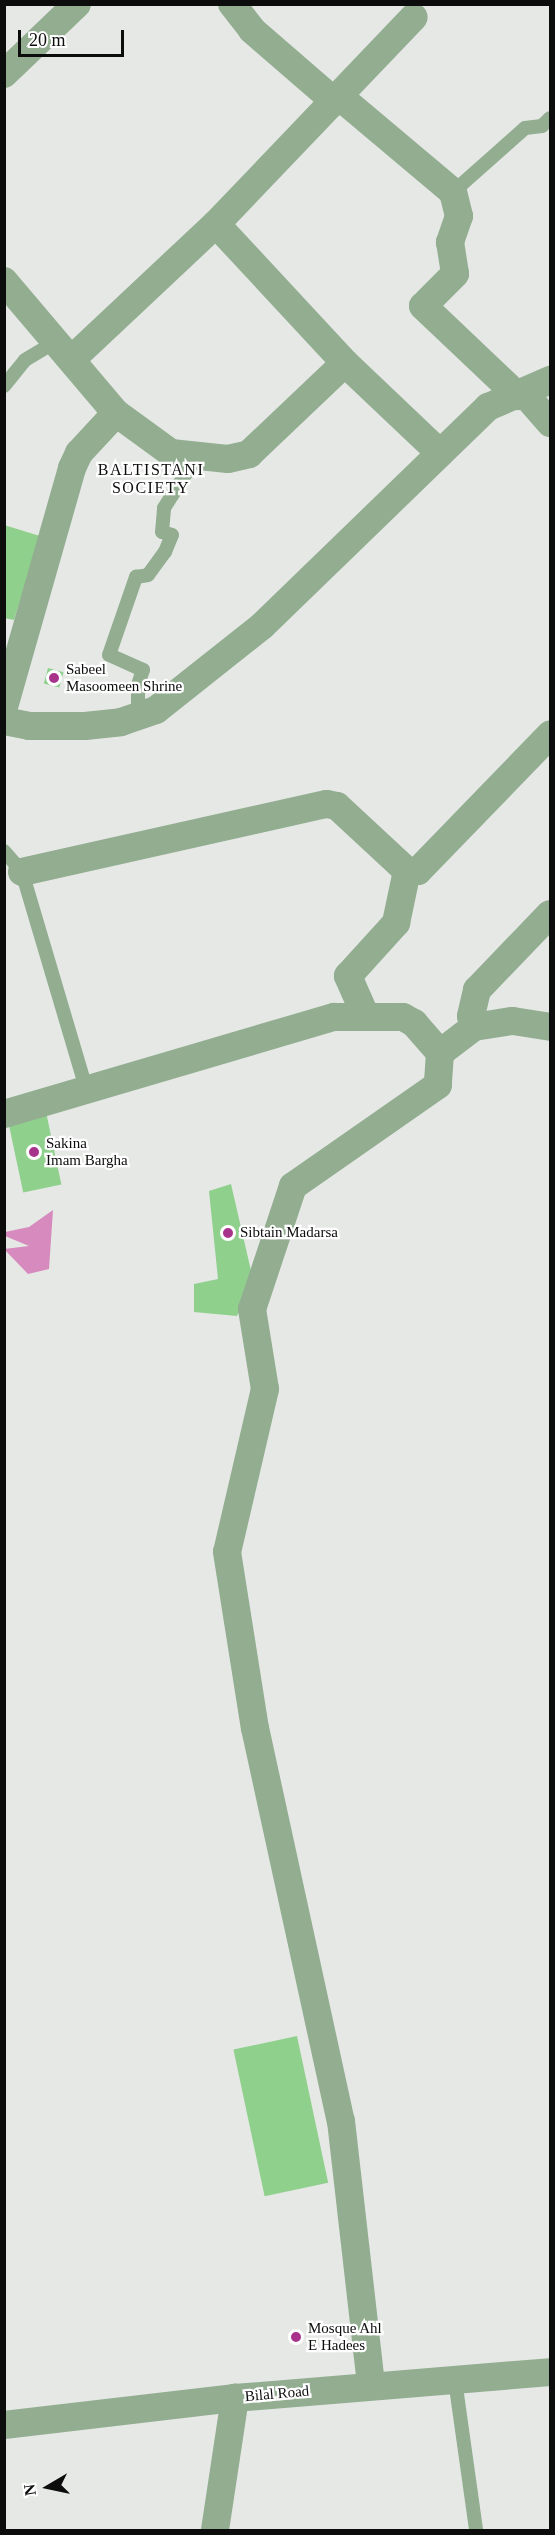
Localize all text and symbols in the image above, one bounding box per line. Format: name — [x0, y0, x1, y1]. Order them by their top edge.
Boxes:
scale bar — [21, 18, 128, 56]
text: 20 m — [29, 30, 66, 50]
district label: BALTISTANI SOCIETY — [98, 460, 204, 498]
place label: Sabeel Masoomeen Shrine — [66, 660, 182, 695]
marker: Sabeel Masoomeen Shrine — [47, 671, 61, 685]
place label: Sakina Imam Bargha — [46, 1134, 128, 1169]
marker: Sakina Imam Bargha — [27, 1145, 41, 1159]
place label: Sibtain Madarsa — [240, 1224, 338, 1242]
marker: Sibtain Madarsa — [221, 1226, 235, 1240]
place label: Mosque Ahl E Hadees — [308, 2319, 383, 2354]
marker: Mosque Ahl E Hadees — [289, 2330, 303, 2344]
street label: Bilal Road — [244, 2382, 310, 2406]
north arrow — [18, 2457, 78, 2517]
text: N — [20, 2483, 39, 2497]

